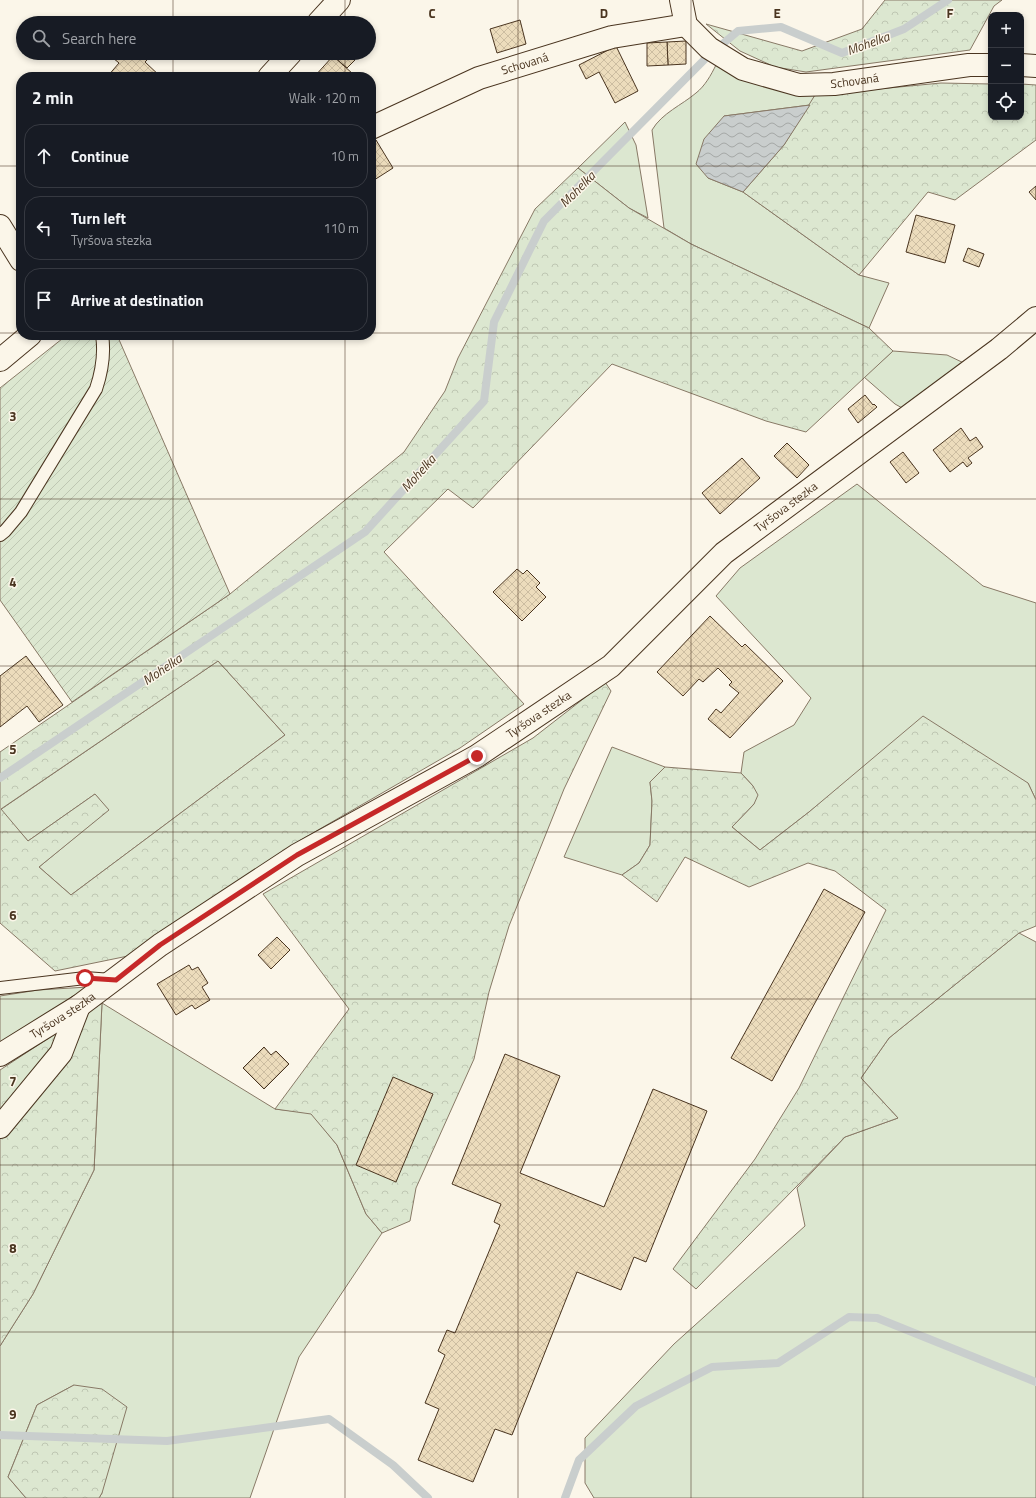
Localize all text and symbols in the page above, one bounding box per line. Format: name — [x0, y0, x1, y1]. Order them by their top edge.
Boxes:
text: C — [428, 3, 436, 23]
text: D — [600, 3, 608, 23]
text: E — [773, 3, 781, 23]
text: F — [947, 3, 954, 23]
map controls — [988, 12, 1024, 120]
button: + — [988, 12, 1024, 48]
search box — [16, 16, 376, 60]
water label: Mohelka — [844, 26, 893, 60]
icon: search — [30, 27, 52, 49]
text: Search here — [62, 27, 136, 50]
street label: Schovaná — [499, 47, 551, 80]
button: − — [988, 48, 1024, 84]
street label: Schovaná — [830, 68, 880, 93]
button: locate — [988, 84, 1024, 120]
text: 2 min — [32, 85, 73, 111]
text: Walk · 120 m — [289, 88, 360, 108]
icon: ahead — [33, 145, 55, 167]
text: Continue — [71, 145, 129, 168]
text: 10 m — [331, 146, 359, 166]
water label: Mohelka — [554, 165, 601, 212]
text: Turn left — [71, 207, 126, 230]
icon: left — [33, 217, 55, 239]
text: 110 m — [323, 218, 359, 238]
text: Tyršova stezka — [71, 230, 152, 250]
icon: arrive — [33, 289, 55, 311]
text: Arrive at destination — [71, 289, 204, 312]
text: 3 — [9, 406, 17, 426]
water label: Mohelka — [396, 449, 441, 496]
street label: Tyršova stezka — [750, 477, 821, 537]
text: 4 — [9, 572, 17, 592]
water label: Mohelka — [138, 648, 187, 690]
street label: Tyršova stezka — [502, 685, 575, 743]
text: 5 — [9, 739, 17, 759]
route end — [468, 747, 486, 765]
text: 6 — [9, 905, 17, 925]
route start — [76, 969, 94, 987]
street label: Tyršova stezka — [26, 987, 99, 1043]
text: 7 — [9, 1071, 17, 1091]
text: 8 — [9, 1238, 17, 1258]
text: 9 — [9, 1404, 17, 1424]

